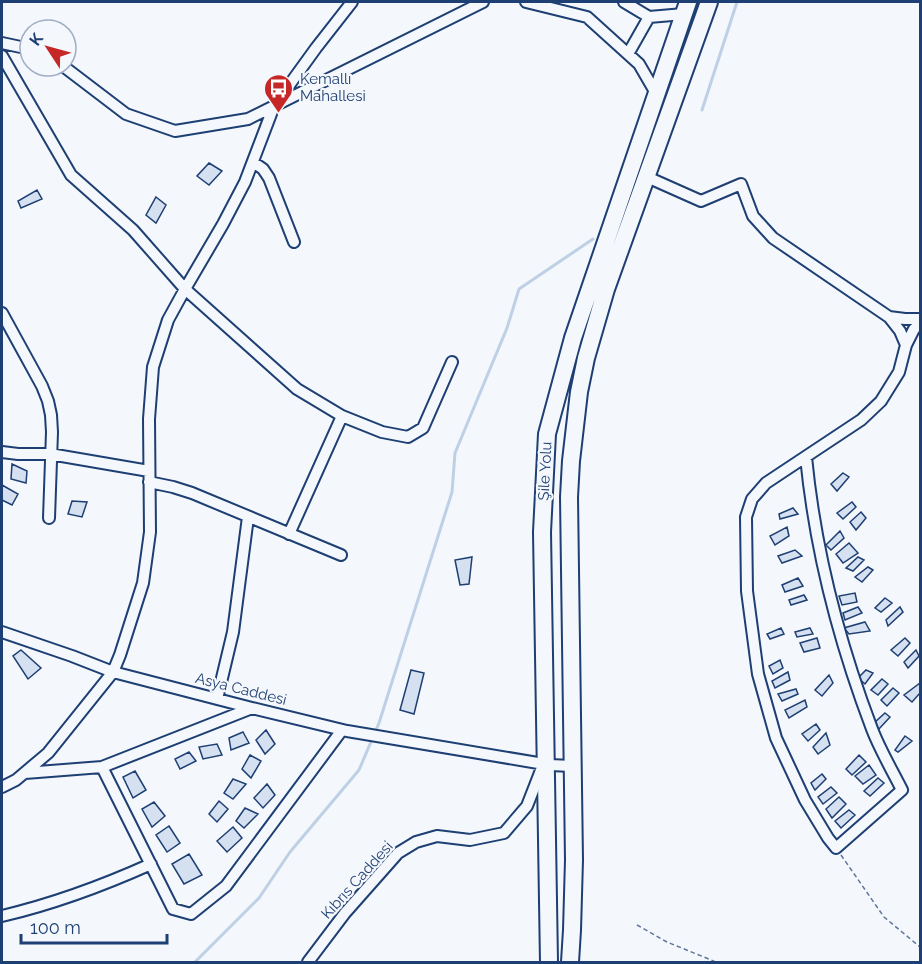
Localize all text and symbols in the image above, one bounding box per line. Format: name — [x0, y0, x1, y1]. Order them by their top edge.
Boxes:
north arrow — [18, 18, 78, 78]
text: K — [25, 29, 47, 49]
place label: Kemallı Mahallesi — [300, 70, 366, 105]
bus stop icon: Kemallı Mahallesi — [263, 72, 295, 114]
street label: Şile Yolu — [534, 441, 556, 501]
street label: Asya Caddesi — [193, 669, 289, 709]
street label: Kıbrıs Caddesi — [317, 837, 397, 923]
scale bar — [21, 907, 166, 945]
text: 100 m — [30, 917, 81, 938]

